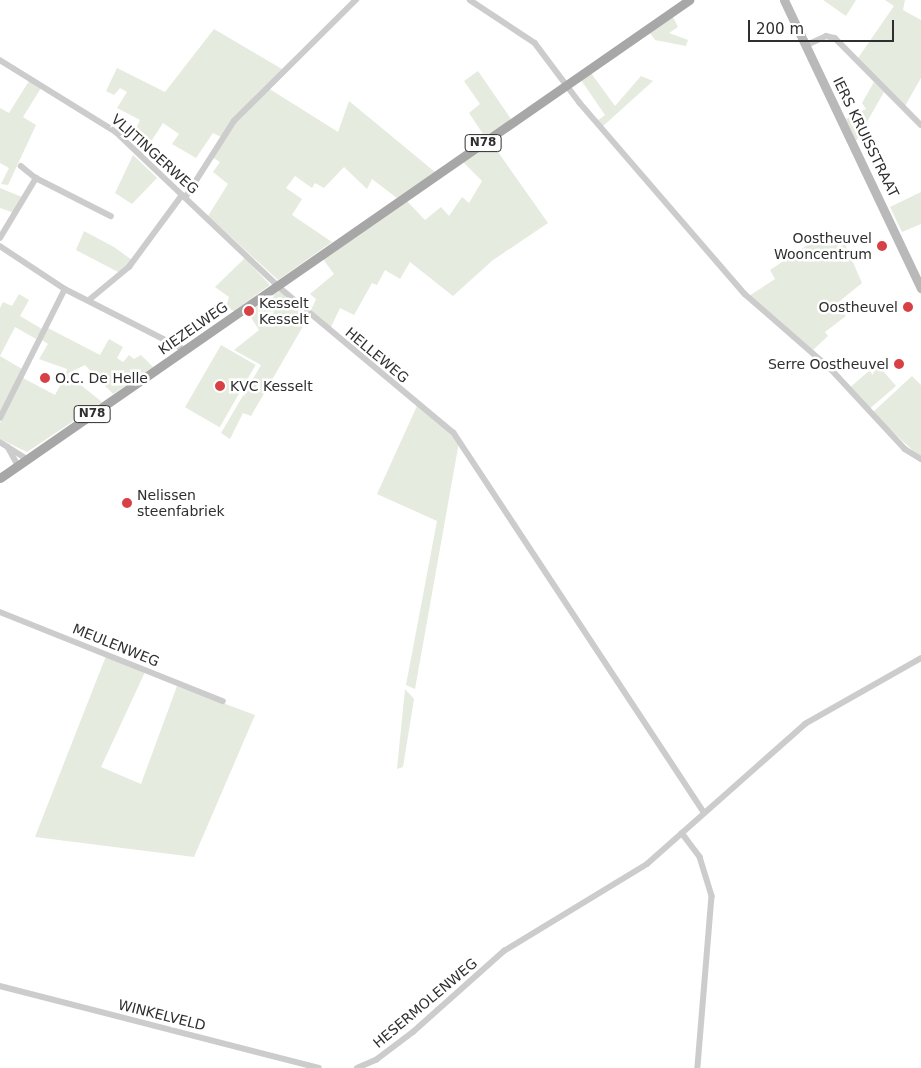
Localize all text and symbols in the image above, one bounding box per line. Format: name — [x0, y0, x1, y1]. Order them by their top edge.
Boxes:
scale bar — [751, 10, 897, 42]
text: 200 m — [756, 20, 804, 38]
street label: IERS KRUISSTRAAT — [830, 74, 902, 200]
street label: VLIJTINGERWEG — [108, 111, 202, 197]
road number: N78 — [464, 134, 502, 152]
place label: Oostheuvel Wooncentrum — [774, 230, 872, 262]
marker: Oostheuvel Wooncentrum — [876, 240, 888, 252]
place label: Kesselt Kesselt — [259, 295, 309, 328]
street label: KIEZELWEG — [155, 298, 231, 358]
place label: Oostheuvel — [818, 299, 898, 315]
marker: Oostheuvel — [902, 301, 914, 313]
marker: Kesselt Kesselt — [243, 305, 255, 317]
street label: HELLEWEG — [342, 324, 412, 386]
place label: Serre Oostheuvel — [768, 356, 889, 372]
marker: Serre Oostheuvel — [893, 358, 905, 370]
place label: O.C. De Helle — [55, 370, 148, 386]
marker: O.C. De Helle — [39, 372, 51, 384]
place label: KVC Kesselt — [230, 378, 313, 394]
marker: KVC Kesselt — [214, 380, 226, 392]
road number: N78 — [73, 404, 111, 424]
place label: Nelissen steenfabriek — [137, 487, 225, 520]
marker: Nelissen steenfabriek — [121, 497, 133, 509]
street label: MEULENWEG — [70, 620, 162, 670]
street label: HESERMOLENWEG — [370, 955, 480, 1051]
street label: WINKELVELD — [116, 996, 208, 1034]

